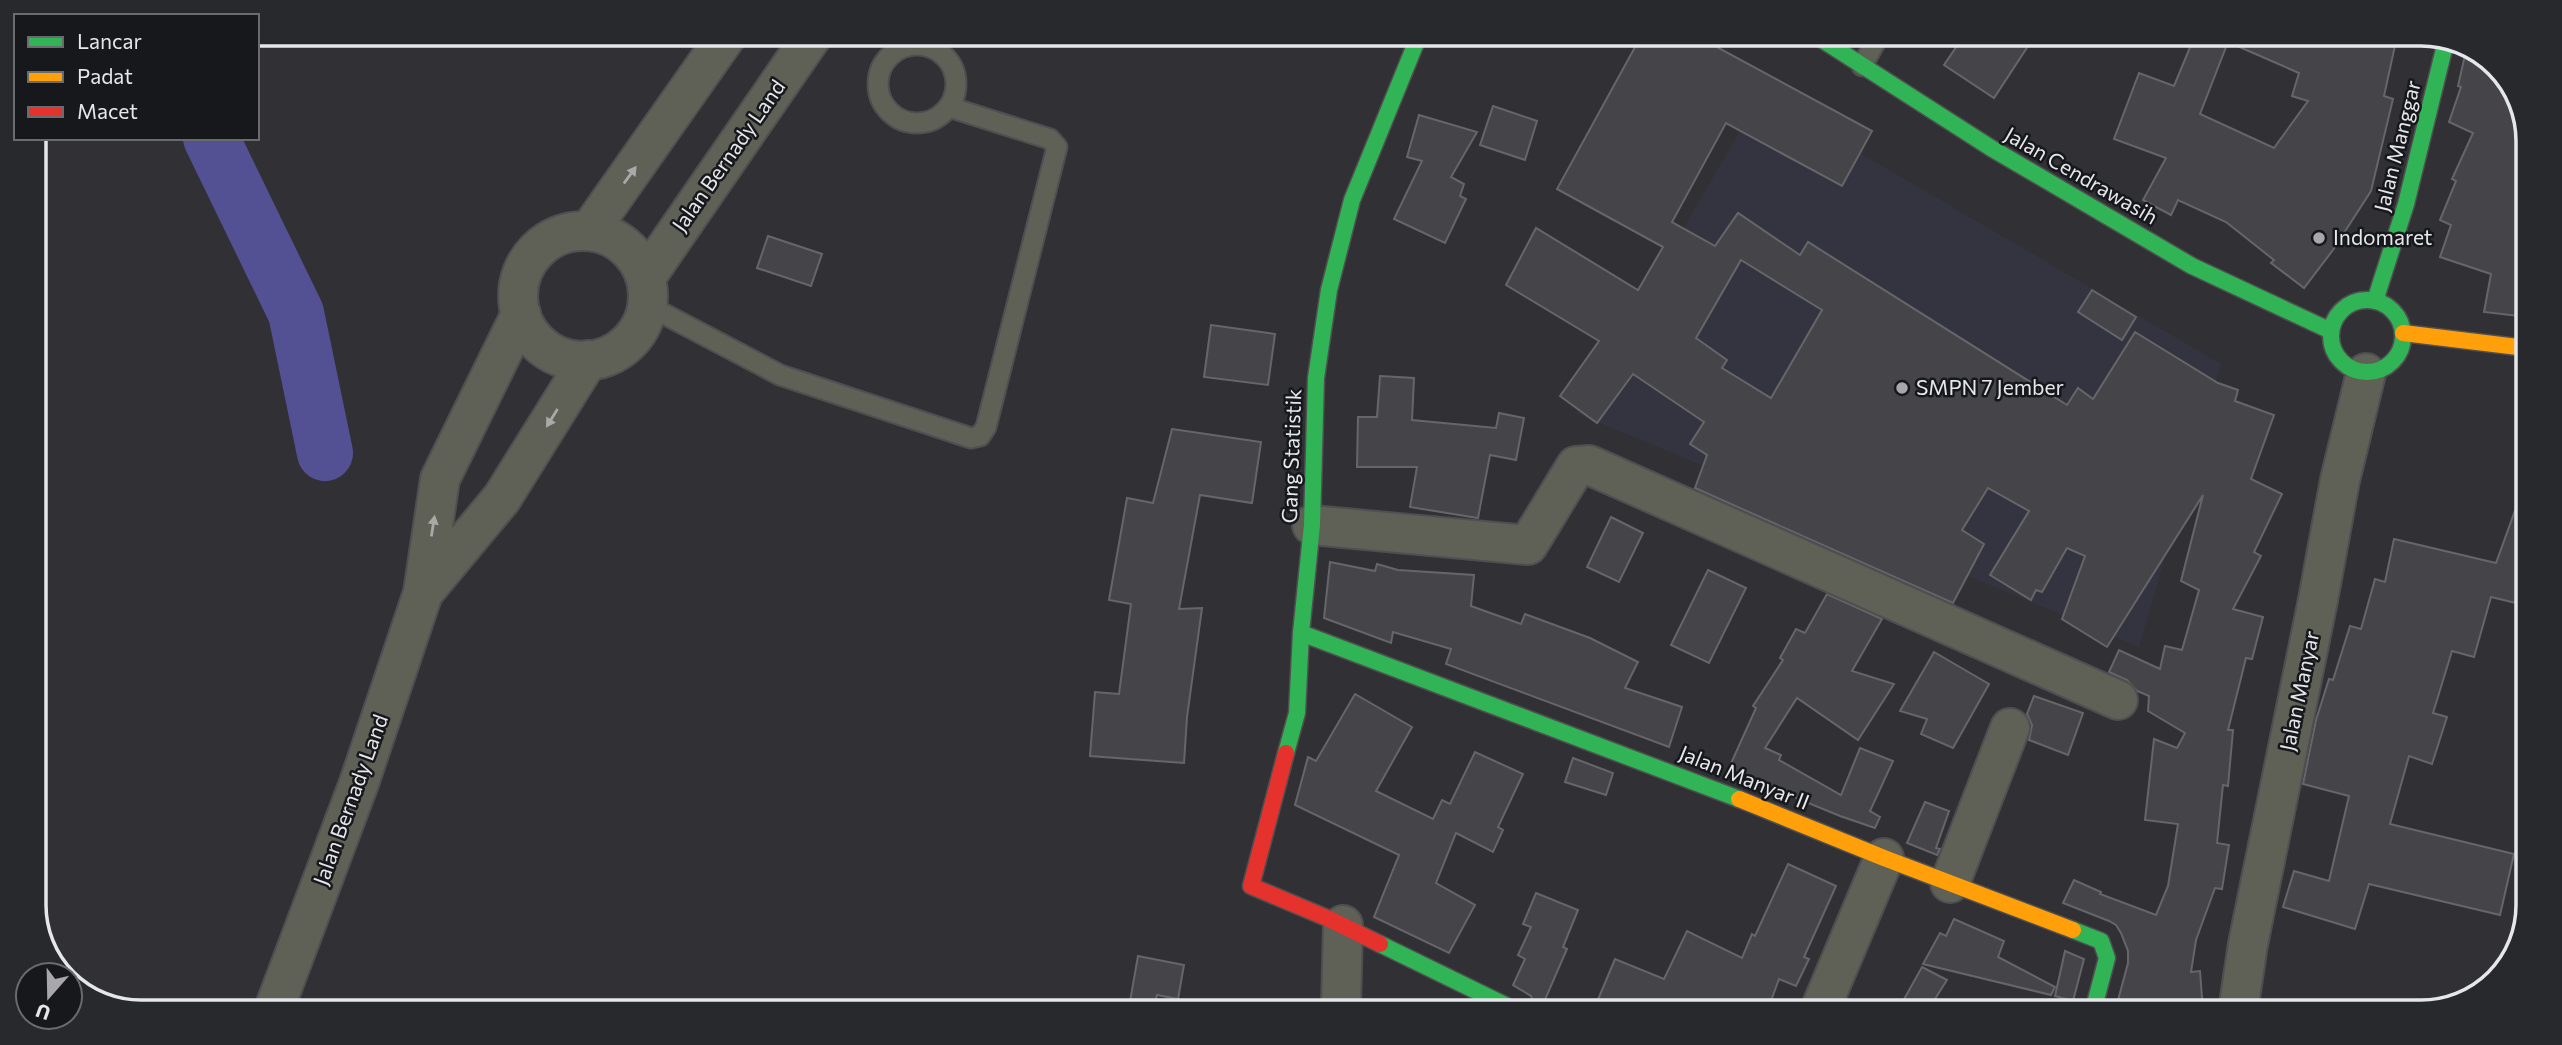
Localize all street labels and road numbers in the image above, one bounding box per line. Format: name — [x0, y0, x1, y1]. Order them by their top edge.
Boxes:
street label: Jalan Bernady Land — [666, 74, 790, 236]
street label: Jalan Manggar — [2368, 77, 2425, 214]
street label: Jalan Cendrawasih — [2001, 121, 2163, 229]
street label: Gang Statistik — [1276, 388, 1305, 524]
street label: Jalan Manyar — [2274, 628, 2323, 753]
street label: Jalan Bernady Land — [307, 711, 392, 888]
street label: Jalan Manyar II — [1676, 739, 1813, 814]

